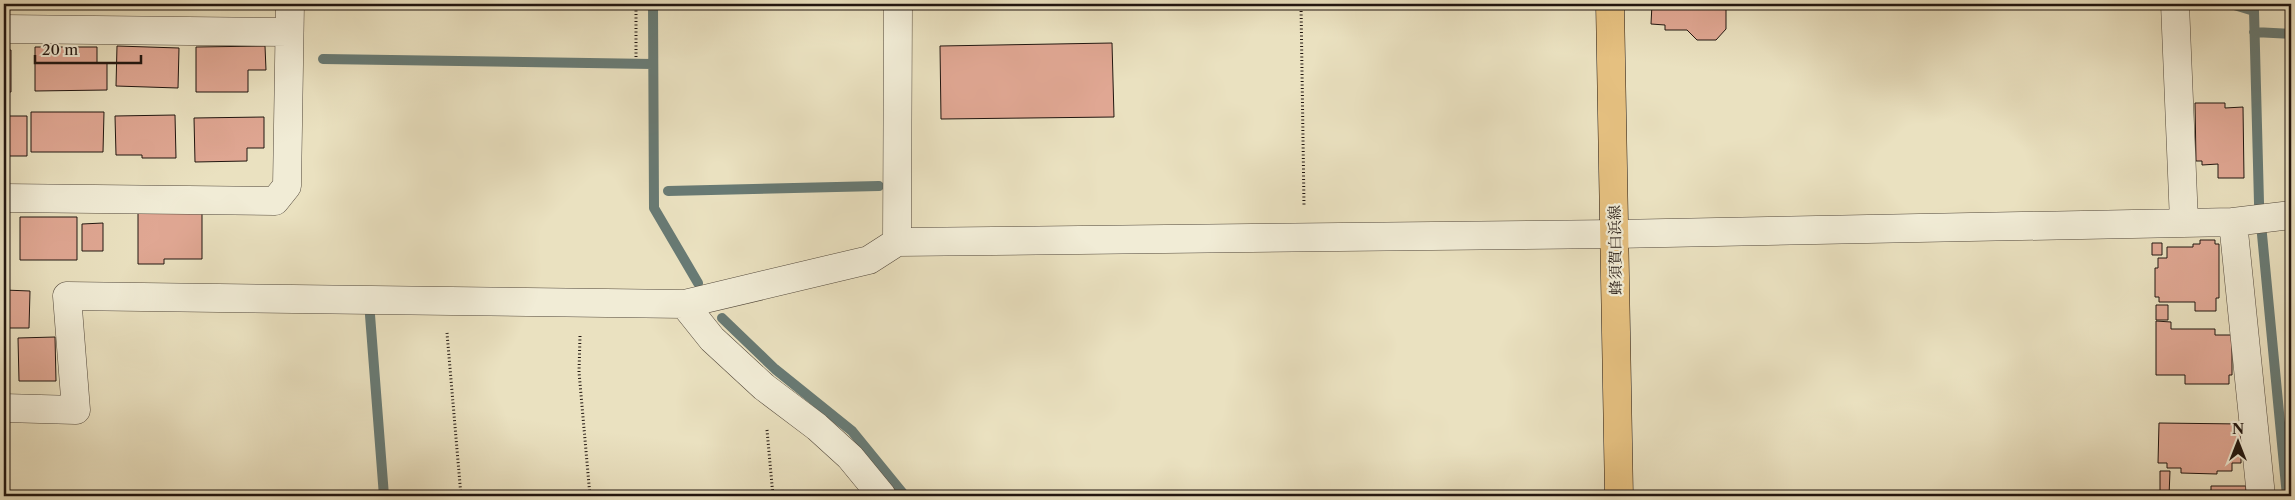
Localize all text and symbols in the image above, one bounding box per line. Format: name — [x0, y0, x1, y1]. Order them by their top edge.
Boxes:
scale bar — [35, 32, 141, 64]
text: 20 m — [42, 40, 78, 59]
street label: 蜂須賀白浜線 — [1605, 205, 1625, 295]
north arrow — [2212, 418, 2262, 468]
text: N — [2232, 420, 2244, 438]

